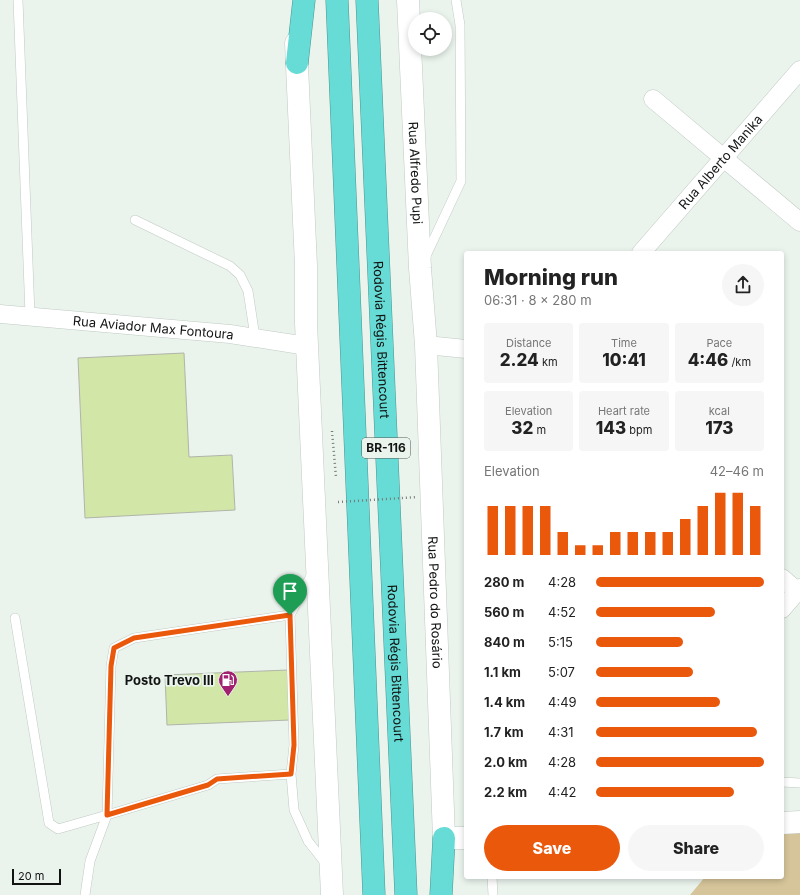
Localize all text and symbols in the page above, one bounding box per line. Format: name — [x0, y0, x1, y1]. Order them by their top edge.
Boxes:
map controls — [408, 12, 452, 56]
button: locate — [408, 12, 452, 56]
street label: Rua Alberto Manika — [675, 111, 766, 212]
street label: Rua Alfredo Pupi — [405, 121, 426, 225]
street label: Rodovia Régis Bittencourt — [370, 261, 393, 419]
text: Morning run — [484, 264, 618, 290]
button: share — [722, 264, 764, 306]
text: 06:31 · 8 × 280 m — [484, 292, 592, 308]
street label: Rua Aviador Max Fontoura — [72, 312, 235, 343]
text: Distance — [506, 336, 551, 350]
text: Time — [611, 336, 637, 350]
text: Pace — [706, 336, 732, 350]
text: 2.24 — [500, 350, 539, 370]
text: 10:41 — [602, 350, 646, 370]
text: 4:46 — [688, 350, 728, 370]
text: km — [539, 355, 558, 369]
text: /km — [728, 355, 751, 369]
text: Elevation — [505, 404, 552, 418]
text: Heart rate — [598, 404, 650, 418]
text: kcal — [709, 404, 730, 418]
text: 32 — [511, 418, 533, 438]
text: 143 — [596, 418, 626, 438]
text: 173 — [705, 418, 734, 438]
text: m — [533, 423, 546, 437]
text: bpm — [626, 423, 652, 437]
road number: BR-116 — [362, 438, 410, 458]
text: Elevation — [484, 463, 540, 479]
text: 42–46 m — [710, 463, 764, 479]
street label: Rua Pedro do Rosário — [425, 536, 446, 669]
pin — [273, 574, 307, 615]
text: 280 m — [484, 574, 524, 590]
text: 4:28 — [548, 574, 576, 590]
icon: arrive — [279, 580, 301, 602]
street label: Rodovia Régis Bittencourt — [384, 584, 407, 743]
text: 560 m — [484, 604, 524, 620]
text: 4:52 — [548, 604, 576, 620]
text: 840 m — [484, 634, 525, 650]
text: 5:15 — [548, 634, 573, 650]
text: 1.1 km — [484, 664, 521, 680]
text: 5:07 — [548, 664, 575, 680]
fuel station icon: Posto Trevo III — [217, 669, 239, 697]
place label: Posto Trevo III — [125, 672, 214, 688]
text: 1.4 km — [484, 694, 525, 710]
text: 4:49 — [548, 694, 577, 710]
text: 1.7 km — [484, 724, 524, 740]
text: 4:31 — [548, 724, 573, 740]
text: 2.0 km — [484, 754, 527, 770]
text: 4:28 — [548, 754, 576, 770]
text: 2.2 km — [484, 784, 527, 800]
text: 4:42 — [548, 784, 576, 800]
button: Save — [484, 825, 620, 871]
button: Share — [628, 825, 764, 871]
scale bar — [12, 867, 61, 886]
text: 20 m — [18, 869, 44, 883]

